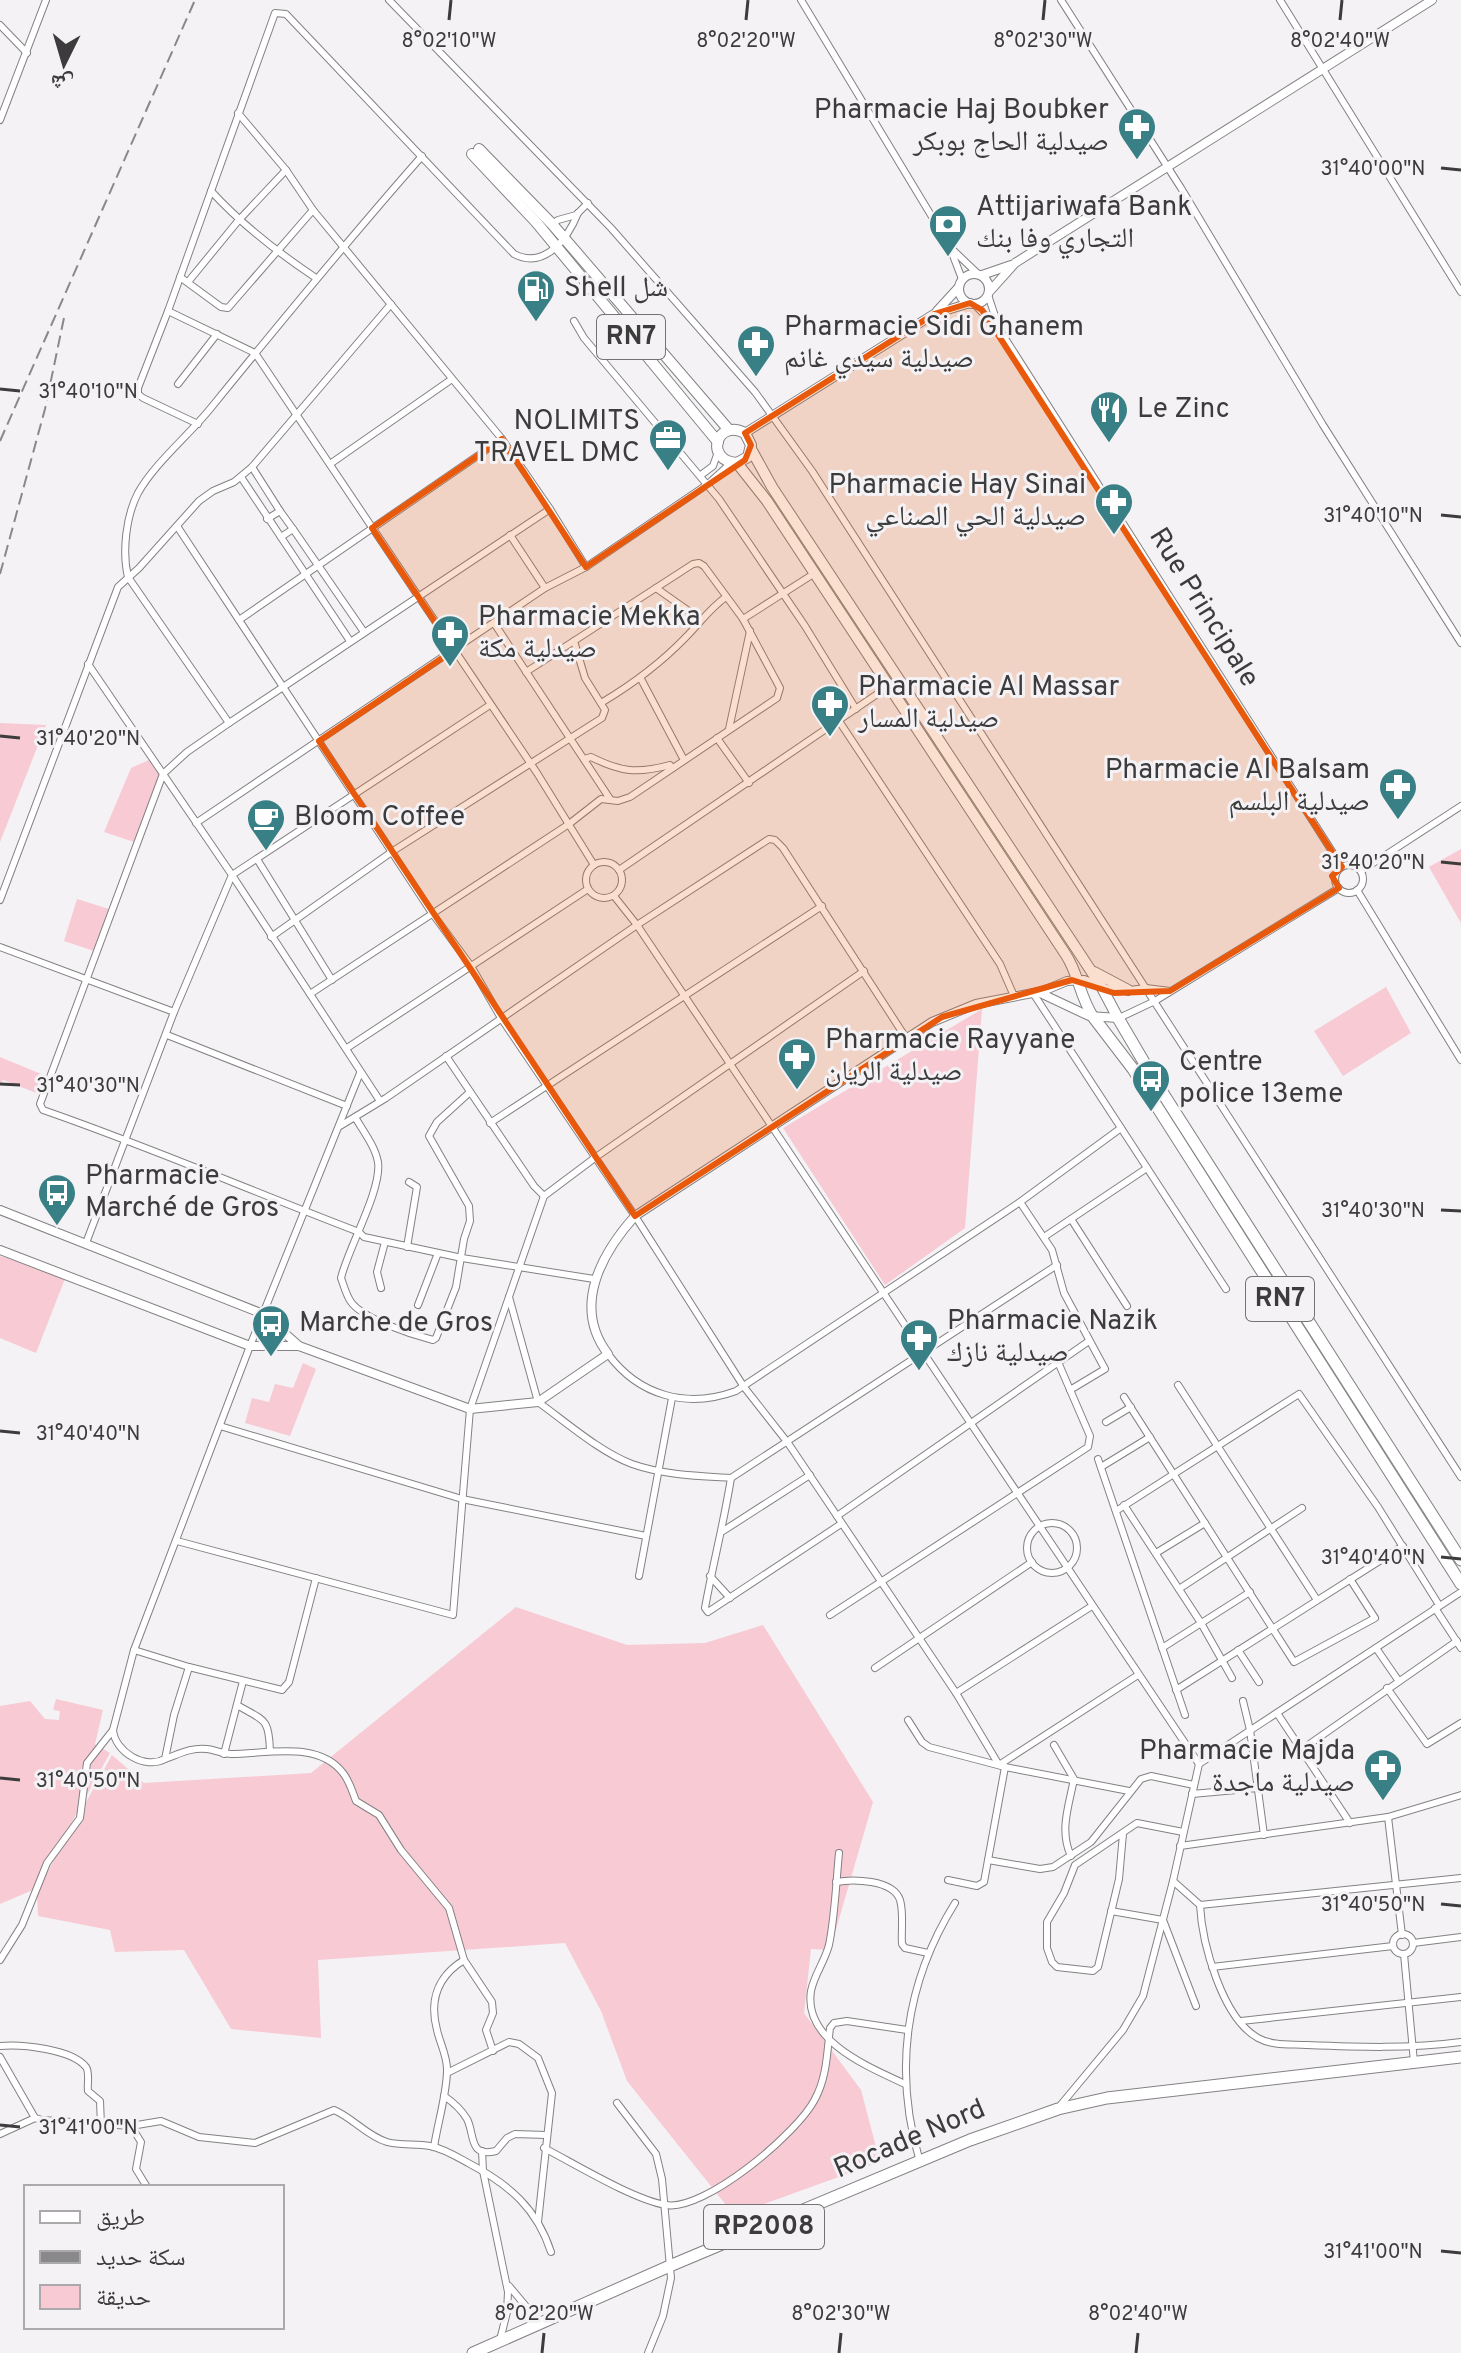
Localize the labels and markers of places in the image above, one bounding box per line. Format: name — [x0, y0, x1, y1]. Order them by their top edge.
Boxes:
place label: Pharmacie Haj Boubker صيدلية الحاج بوبكر — [814, 93, 1109, 161]
pharmacy icon: Pharmacie Haj Boubker صيدلية الحاج بوبكر — [1116, 106, 1158, 161]
place label: Attijariwafa Bank التجاري وفا بنك — [976, 190, 1192, 260]
bank icon: Attijariwafa Bank التجاري وفا بنك — [927, 203, 969, 258]
fuel station icon: Shell شل — [515, 268, 557, 323]
place label: Shell شل — [564, 271, 668, 307]
place label: Pharmacie Sidi Ghanem صيدلية سيدي غانم — [784, 310, 1084, 380]
pharmacy icon: Pharmacie Sidi Ghanem صيدلية سيدي غانم — [735, 323, 777, 378]
restaurant icon: Le Zinc — [1088, 389, 1130, 444]
place label: Le Zinc — [1137, 392, 1230, 428]
place label: NOLIMITS TRAVEL DMC — [474, 404, 640, 472]
office icon: NOLIMITS TRAVEL DMC — [647, 417, 689, 472]
place label: Pharmacie Hay Sinai صيدلية الحي الصناعي — [828, 468, 1086, 538]
pharmacy icon: Pharmacie Hay Sinai صيدلية الحي الصناعي — [1093, 481, 1135, 536]
place label: Pharmacie Mekka صيدلية مكة — [478, 600, 701, 668]
pharmacy icon: Pharmacie Mekka صيدلية مكة — [429, 613, 471, 668]
place label: Pharmacie Al Massar صيدلية المسار — [857, 670, 1119, 738]
pharmacy icon: Pharmacie Al Massar صيدلية المسار — [809, 683, 851, 738]
place label: Pharmacie Al Balsam صيدلية البلسم — [1105, 753, 1370, 821]
pharmacy icon: Pharmacie Al Balsam صيدلية البلسم — [1377, 766, 1419, 821]
cafe icon: Bloom Coffee — [245, 797, 287, 852]
place label: Bloom Coffee — [294, 800, 465, 836]
place label: Pharmacie Rayyane صيدلية الريان — [825, 1023, 1075, 1091]
pharmacy icon: Pharmacie Rayyane صيدلية الريان — [776, 1036, 818, 1091]
place label: Centre police 13eme — [1179, 1045, 1343, 1113]
bus stop icon: Centre police 13eme — [1130, 1058, 1172, 1113]
place label: Pharmacie Marché de Gros — [85, 1159, 279, 1227]
bus stop icon: Pharmacie Marché de Gros — [36, 1172, 78, 1227]
bus stop icon: Marche de Gros — [250, 1303, 292, 1358]
place label: Pharmacie Nazik صيدلية نازك — [947, 1304, 1158, 1372]
place label: Marche de Gros — [299, 1306, 493, 1342]
pharmacy icon: Pharmacie Nazik صيدلية نازك — [898, 1317, 940, 1372]
place label: Pharmacie Majda صيدلية ماجدة — [1139, 1734, 1355, 1802]
pharmacy icon: Pharmacie Majda صيدلية ماجدة — [1362, 1747, 1404, 1802]

